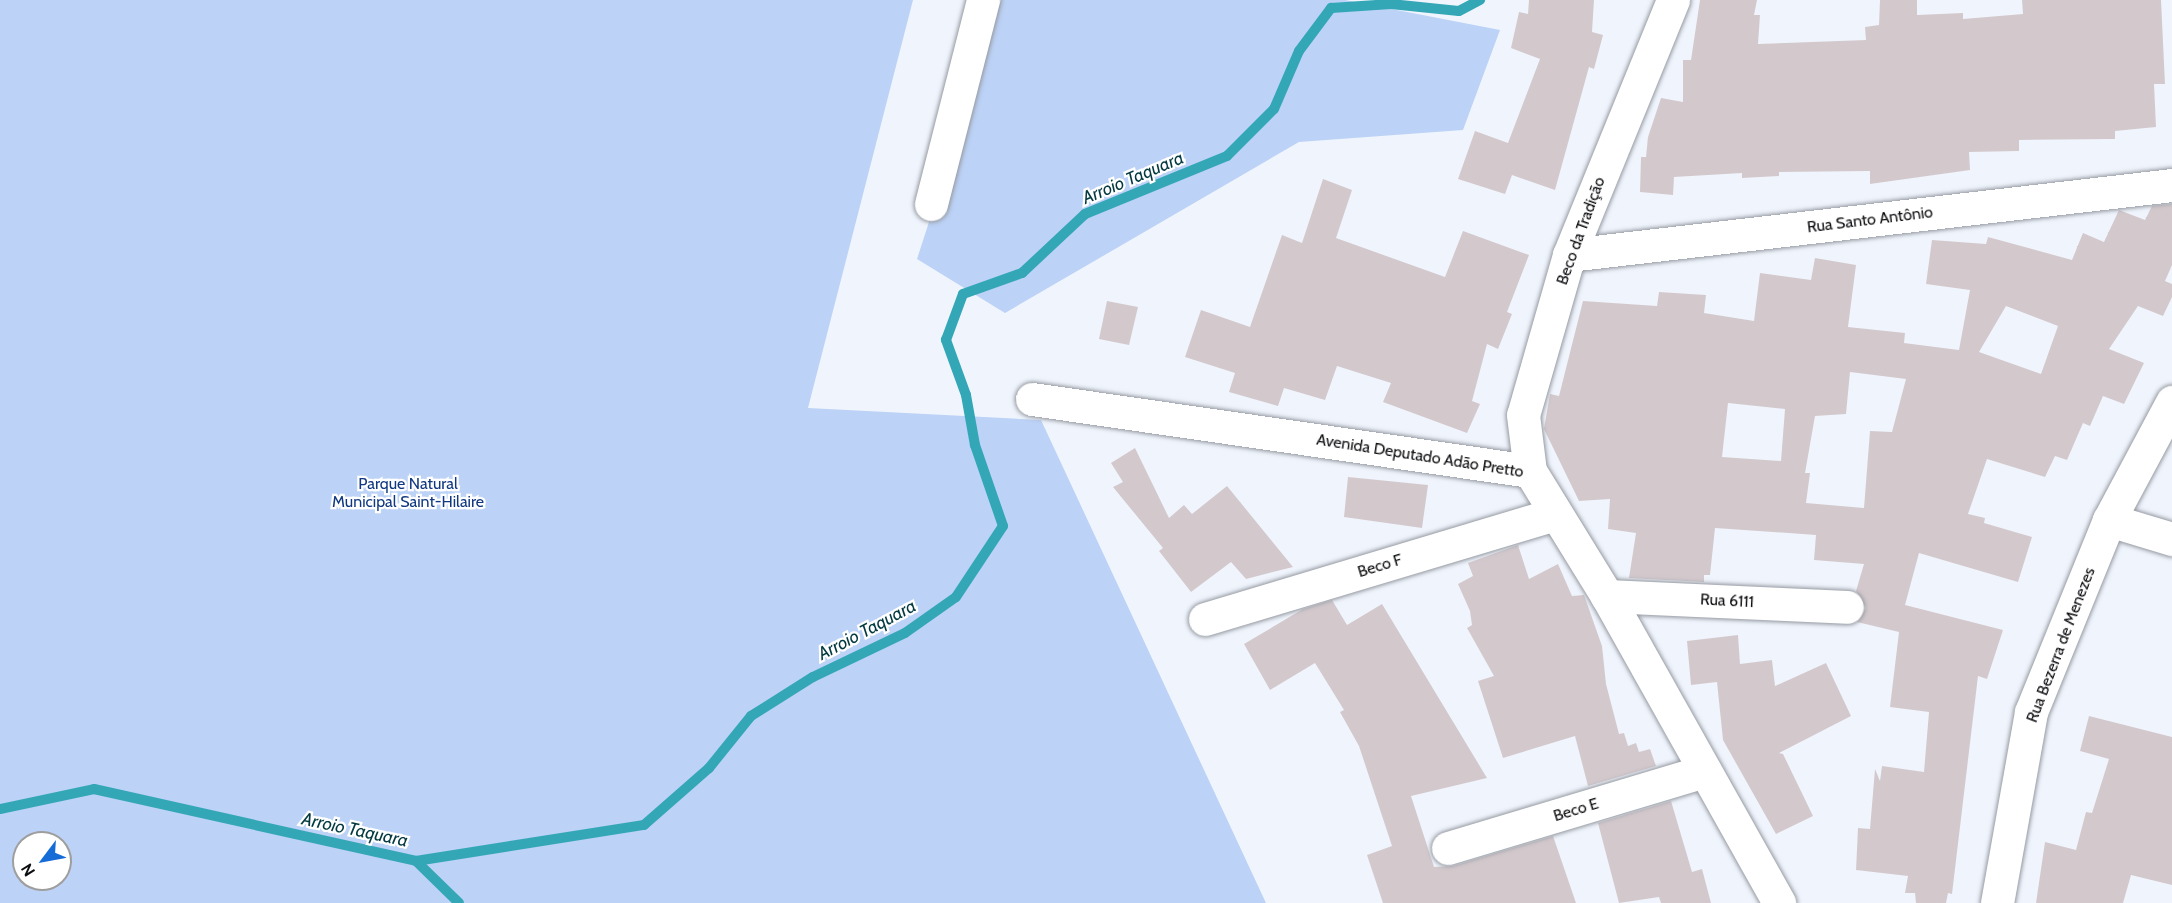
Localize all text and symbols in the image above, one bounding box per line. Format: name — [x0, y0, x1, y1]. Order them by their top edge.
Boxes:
water label: Arroio Taquara — [1079, 147, 1187, 209]
street label: Beco da Tradição — [1553, 175, 1609, 287]
street label: Rua Santo Antônio — [1806, 203, 1934, 237]
street label: Avenida Deputado Adão Pretto — [1315, 430, 1525, 482]
park label: Parque Natural Municipal Saint-Hilaire — [332, 474, 484, 512]
street label: Beco F — [1355, 550, 1405, 582]
street label: Rua Bezerra de Menezes — [2023, 565, 2099, 725]
street label: Rua 6111 — [1700, 590, 1754, 612]
water label: Arroio Taquara — [814, 595, 920, 665]
street label: Beco E — [1551, 794, 1601, 826]
water label: Arroio Taquara — [300, 808, 410, 852]
north arrow — [12, 831, 72, 891]
text: N — [17, 860, 39, 880]

